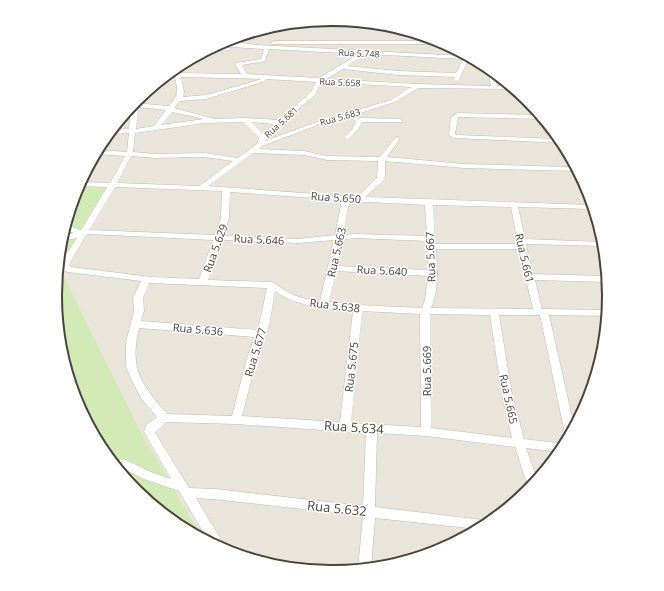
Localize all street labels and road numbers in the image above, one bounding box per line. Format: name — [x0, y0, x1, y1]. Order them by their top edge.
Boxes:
street label: Rua 5.748 — [338, 45, 380, 61]
street label: Rua 5.658 — [319, 74, 361, 90]
street label: Rua 5.681 — [261, 103, 301, 141]
street label: Rua 5.683 — [318, 105, 362, 129]
street label: Rua 5.650 — [310, 188, 362, 206]
street label: Rua 5.629 — [199, 222, 231, 274]
street label: Rua 5.663 — [323, 226, 349, 278]
street label: Rua 5.646 — [233, 230, 285, 248]
street label: Rua 5.667 — [422, 231, 438, 283]
street label: Rua 5.661 — [512, 232, 538, 284]
street label: Rua 5.640 — [356, 261, 408, 279]
street label: Rua 5.638 — [309, 294, 361, 316]
street label: Rua 5.636 — [172, 319, 224, 339]
street label: Rua 5.677 — [240, 326, 270, 378]
street label: Rua 5.675 — [341, 341, 361, 393]
street label: Rua 5.669 — [419, 346, 434, 396]
street label: Rua 5.665 — [496, 373, 522, 425]
street label: Rua 5.634 — [324, 416, 385, 438]
street label: Rua 5.632 — [306, 496, 368, 520]

